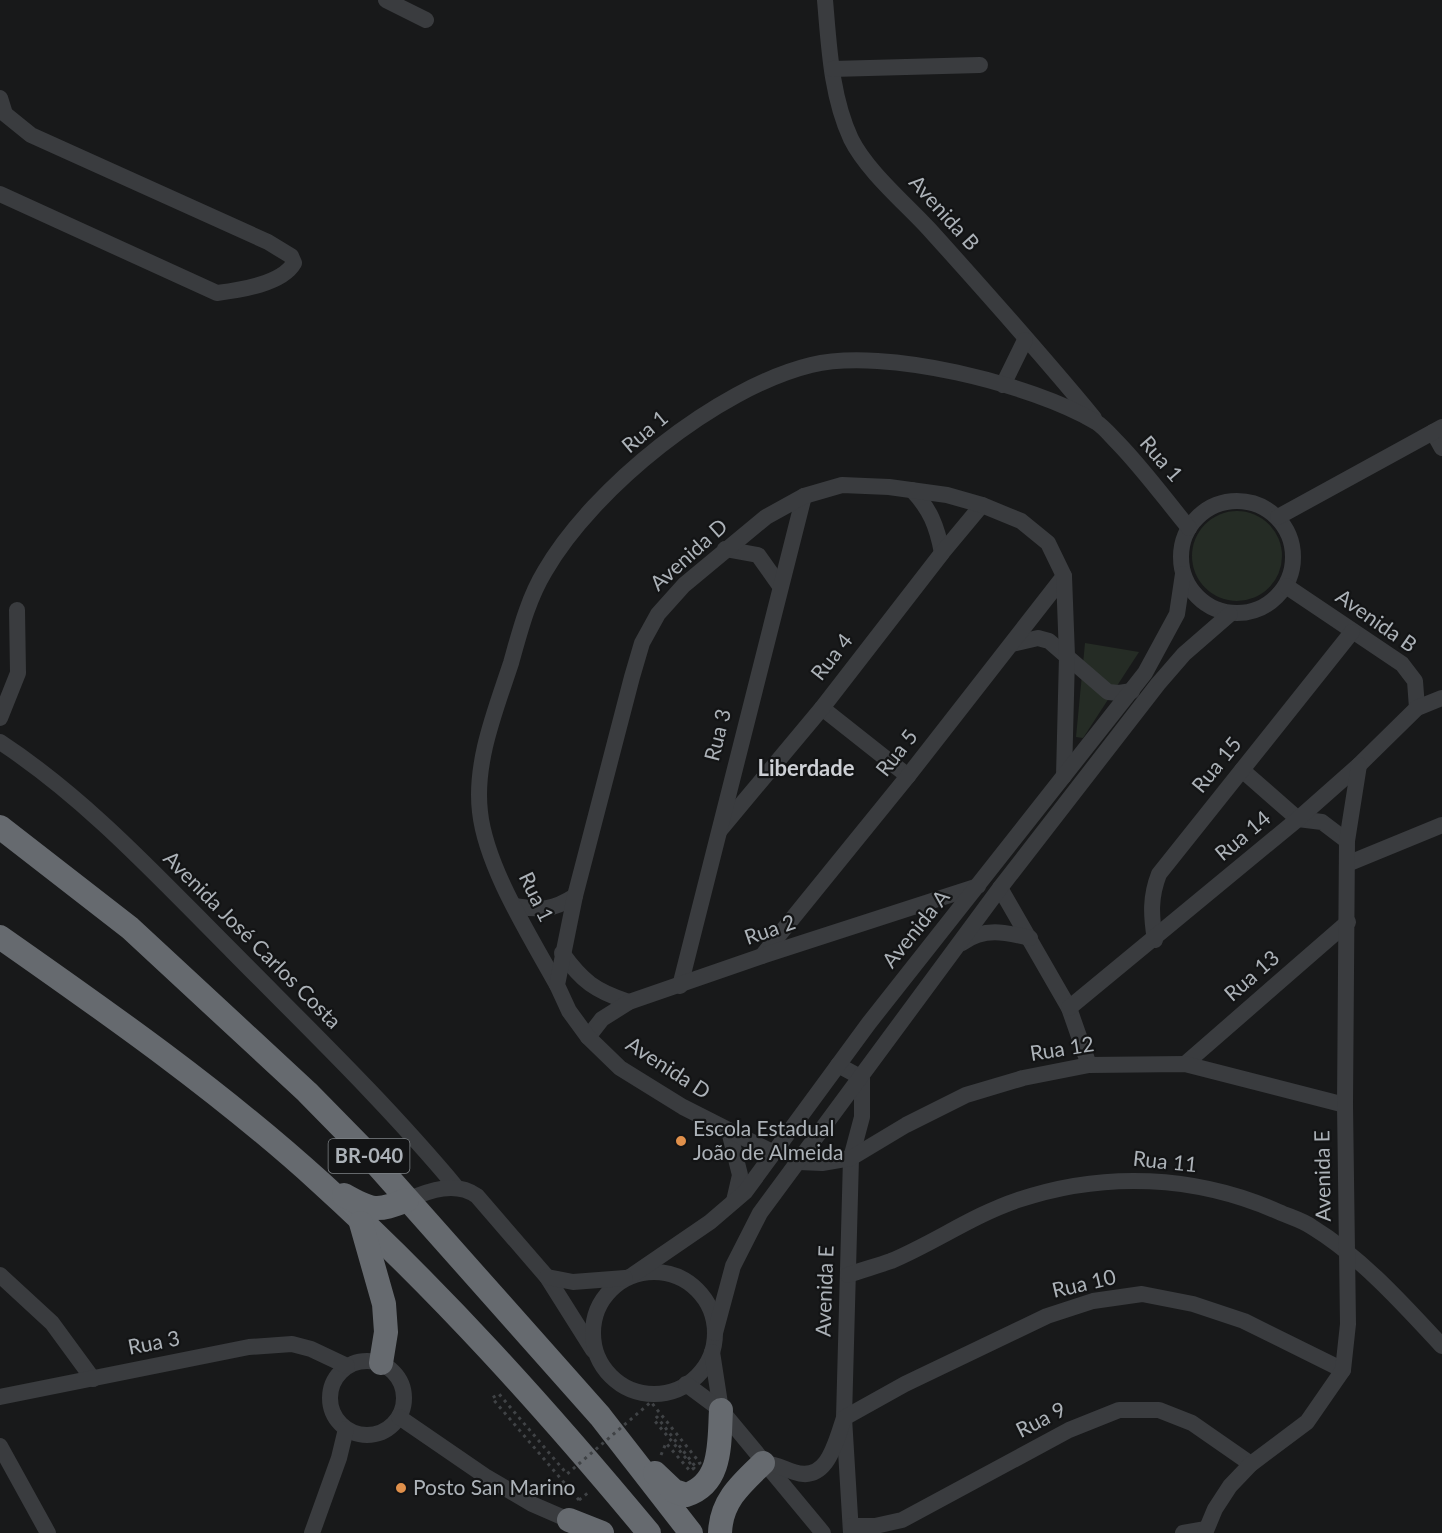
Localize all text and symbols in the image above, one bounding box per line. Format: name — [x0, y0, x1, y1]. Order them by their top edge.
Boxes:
street label: Avenida B — [905, 169, 985, 255]
street label: Rua 1 — [616, 404, 672, 457]
street label: Rua 1 — [1135, 430, 1189, 486]
street label: Avenida D — [644, 513, 732, 595]
street label: Avenida B — [1332, 583, 1422, 657]
street label: Rua 4 — [805, 628, 857, 684]
street label: Rua 3 — [698, 706, 735, 763]
street label: Rua 5 — [870, 724, 922, 780]
street label: Rua 15 — [1186, 731, 1246, 797]
district label: Liberdade — [757, 754, 855, 781]
street label: Rua 14 — [1209, 805, 1275, 865]
street label: Avenida José Carlos Costa — [159, 845, 347, 1033]
street label: Rua 1 — [515, 867, 560, 925]
street label: Avenida A — [876, 884, 954, 972]
street label: Rua 2 — [741, 908, 798, 949]
street label: Rua 13 — [1218, 944, 1284, 1005]
street label: Avenida D — [622, 1030, 716, 1103]
street label: Rua 12 — [1028, 1030, 1096, 1065]
place label: Escola Estadual João de Almeida — [693, 1115, 843, 1164]
street label: Avenida E — [1308, 1130, 1335, 1222]
marker: Escola Estadual João de Almeida — [674, 1134, 688, 1148]
road number: BR-040 — [328, 1139, 410, 1173]
street label: Rua 11 — [1132, 1145, 1199, 1176]
street label: Avenida E — [809, 1245, 838, 1337]
street label: Rua 10 — [1049, 1263, 1118, 1302]
street label: Rua 3 — [126, 1324, 182, 1359]
street label: Rua 9 — [1011, 1396, 1069, 1442]
place label: Posto San Marino — [413, 1474, 576, 1499]
marker: Posto San Marino — [394, 1481, 408, 1495]

